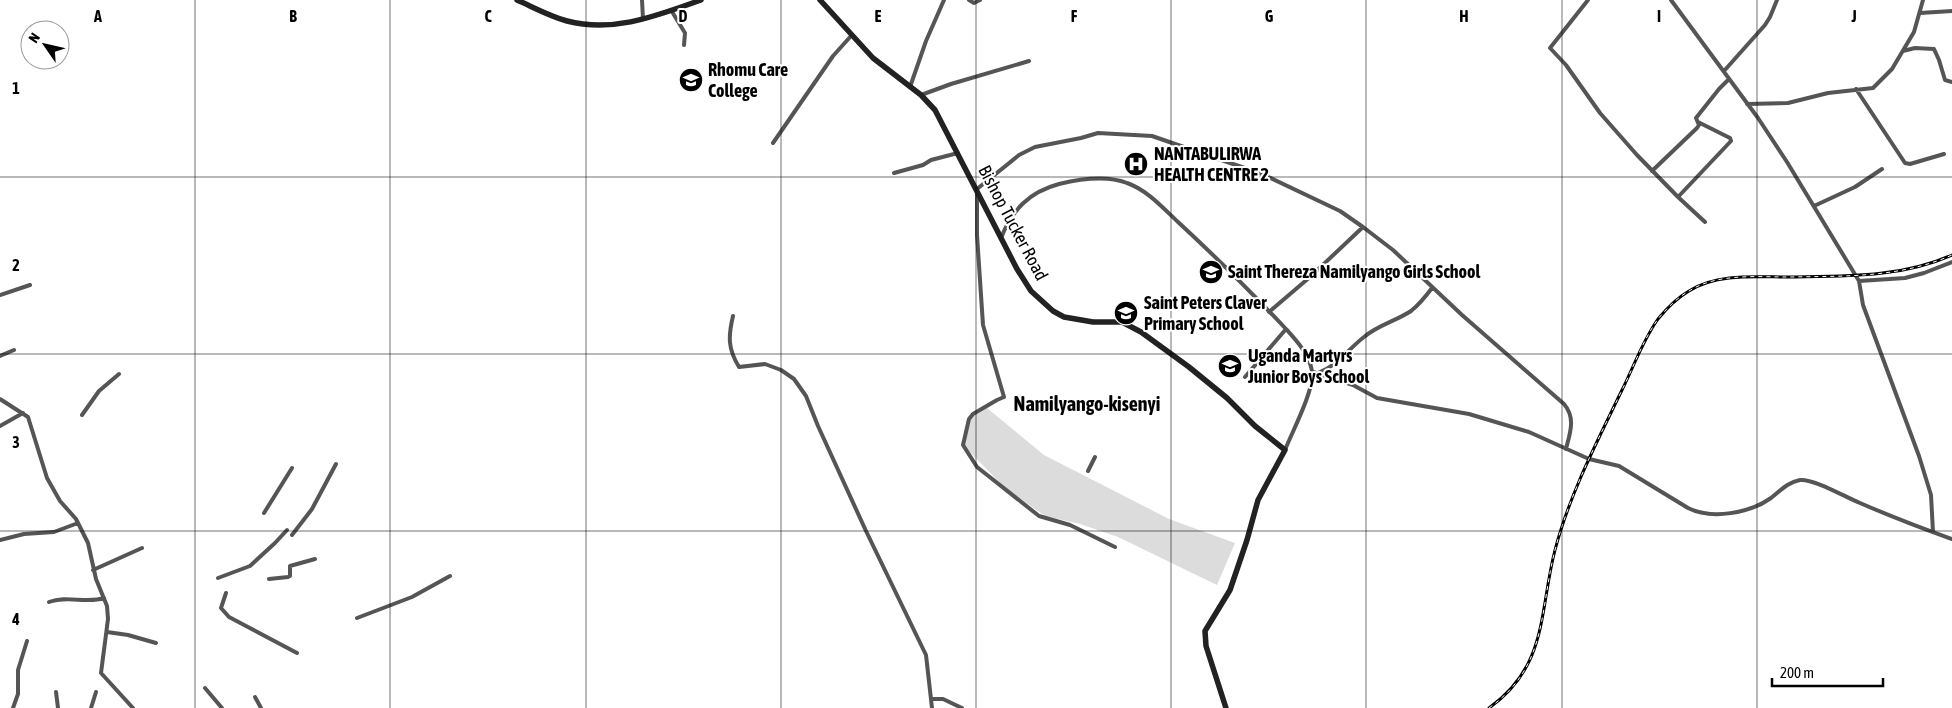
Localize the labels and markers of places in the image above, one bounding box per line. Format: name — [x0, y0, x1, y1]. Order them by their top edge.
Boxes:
place label: Rhomu Care College — [708, 59, 788, 101]
school or university icon: Rhomu Care College — [678, 67, 704, 93]
place label: NANTABULIRWA HEALTH CENTRE 2 — [1154, 143, 1269, 185]
hospital icon: NANTABULIRWA HEALTH CENTRE 2 — [1123, 151, 1149, 177]
school or university icon: Saint Thereza Namilyango Girls School — [1198, 259, 1224, 285]
place label: Saint Thereza Namilyango Girls School — [1228, 261, 1480, 282]
place label: Saint Peters Claver Primary School — [1144, 292, 1267, 334]
school or university icon: Saint Peters Claver Primary School — [1113, 300, 1139, 326]
place label: Uganda Martyrs Junior Boys School — [1247, 345, 1369, 387]
school or university icon: Uganda Martyrs Junior Boys School — [1217, 353, 1243, 379]

